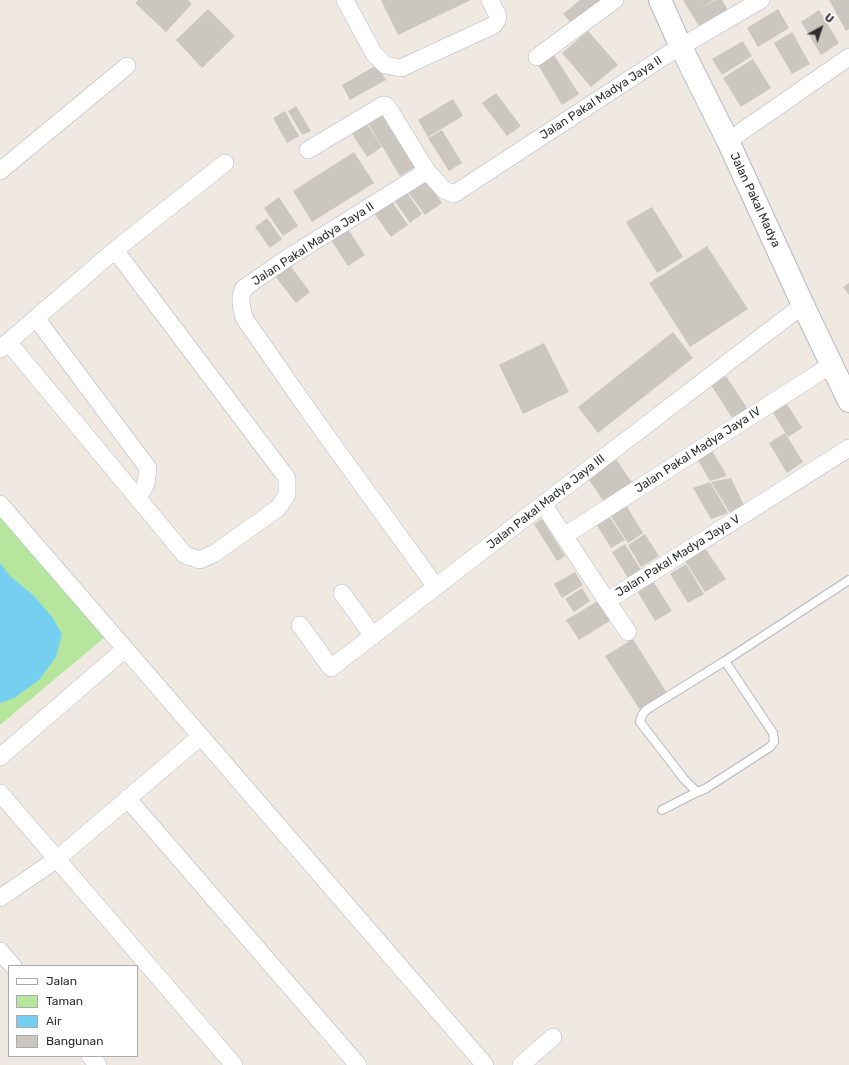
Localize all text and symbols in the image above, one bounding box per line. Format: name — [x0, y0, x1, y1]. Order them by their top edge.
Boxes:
north arrow — [801, 8, 841, 48]
text: U — [822, 11, 836, 26]
street label: Jalan Pakal Madya Jaya II — [537, 53, 665, 143]
street label: Jalan Pakal Madya — [727, 150, 783, 250]
street label: Jalan Pakal Madya Jaya II — [249, 199, 377, 289]
street label: Jalan Pakal Madya Jaya IV — [632, 404, 764, 496]
street label: Jalan Pakal Madya Jaya III — [484, 451, 608, 553]
street label: Jalan Pakal Madya Jaya V — [613, 512, 743, 600]
legend — [8, 965, 138, 1057]
text: Jalan — [46, 974, 77, 988]
text: Taman — [46, 994, 83, 1008]
text: Air — [46, 1014, 62, 1028]
text: Bangunan — [46, 1034, 103, 1048]

